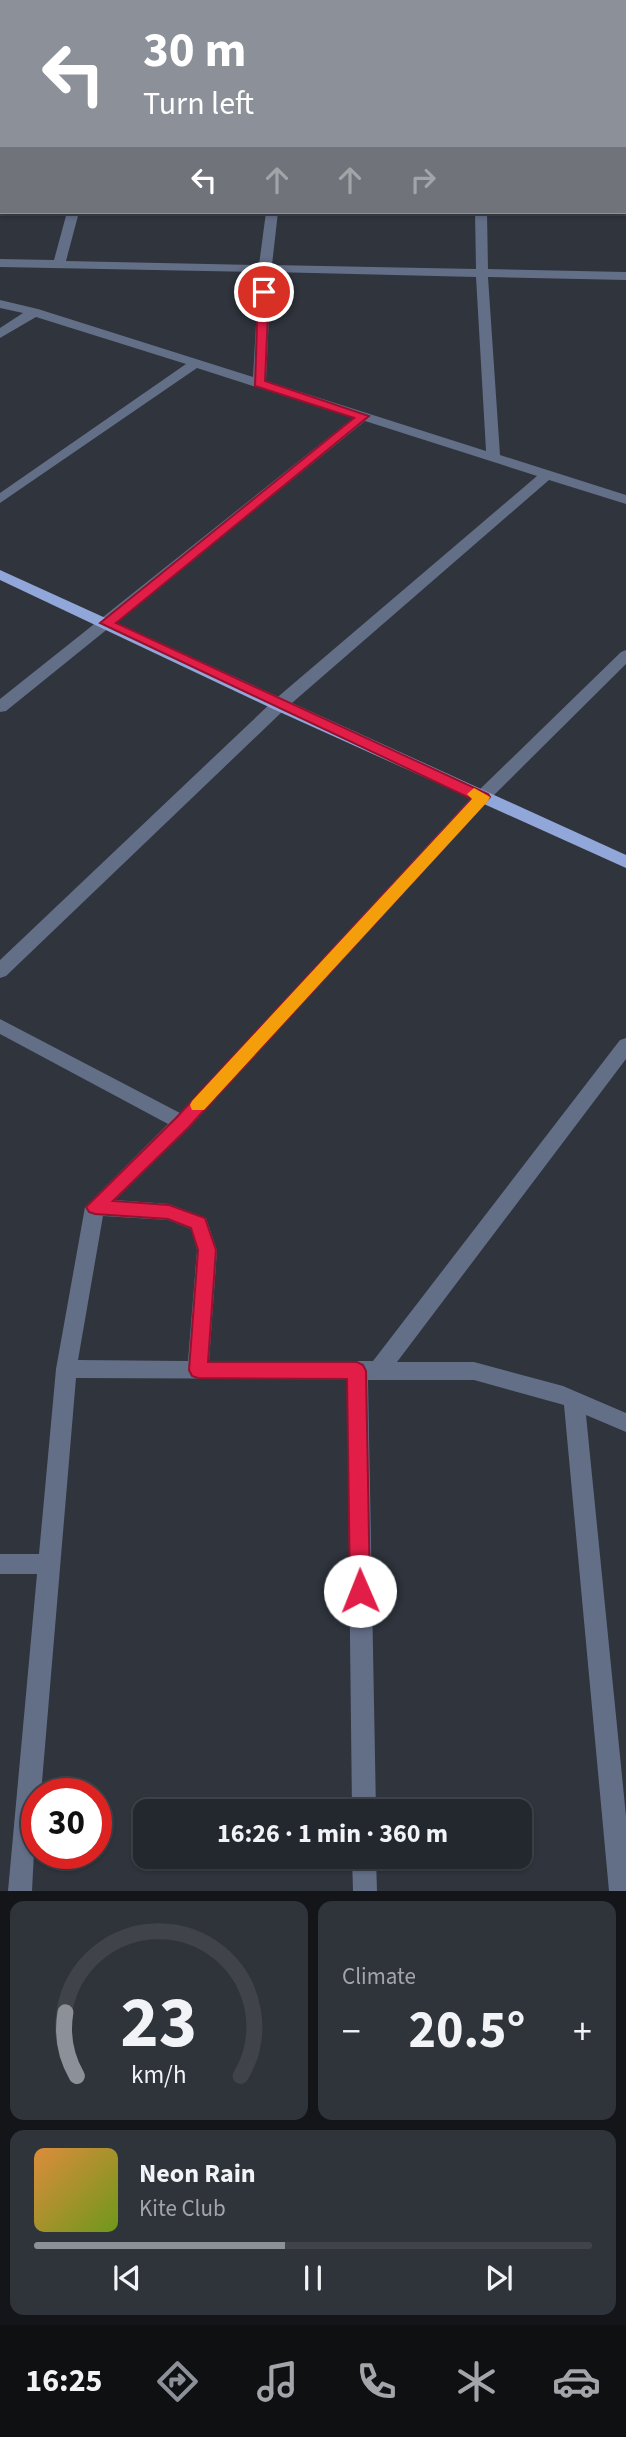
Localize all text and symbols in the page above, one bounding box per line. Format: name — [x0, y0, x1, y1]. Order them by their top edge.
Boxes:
text: 30 m — [143, 16, 247, 86]
icon: left — [28, 28, 119, 119]
text: Turn left — [143, 81, 254, 127]
icon: left — [185, 161, 223, 199]
icon: ahead — [258, 161, 296, 199]
icon: ahead — [331, 161, 369, 199]
icon: right — [404, 161, 442, 199]
pin — [234, 262, 294, 322]
icon: arrive — [245, 273, 283, 311]
position arrow — [323, 1554, 397, 1628]
speed limit sign: 30 — [21, 1778, 112, 1869]
text: 16:26 · 1 min · 360 m — [217, 1815, 448, 1852]
text: Climate — [342, 1960, 416, 1993]
text: 23 — [121, 1972, 197, 2076]
text: 20.5° — [409, 1994, 525, 2068]
text: − — [342, 2005, 361, 2059]
text: + — [573, 2005, 592, 2059]
text: km/h — [131, 2057, 187, 2093]
text: Neon Rain — [139, 2155, 256, 2192]
text: Kite Club — [139, 2192, 226, 2225]
icon: previous — [108, 2259, 146, 2297]
icon: pause — [294, 2259, 332, 2297]
icon: next — [480, 2259, 518, 2297]
icon: directions — [153, 2357, 202, 2406]
icon: music — [253, 2357, 302, 2406]
icon: phone — [352, 2357, 401, 2406]
icon: climate — [452, 2357, 501, 2406]
icon: car — [552, 2357, 601, 2406]
text: 16:25 — [25, 2358, 103, 2404]

